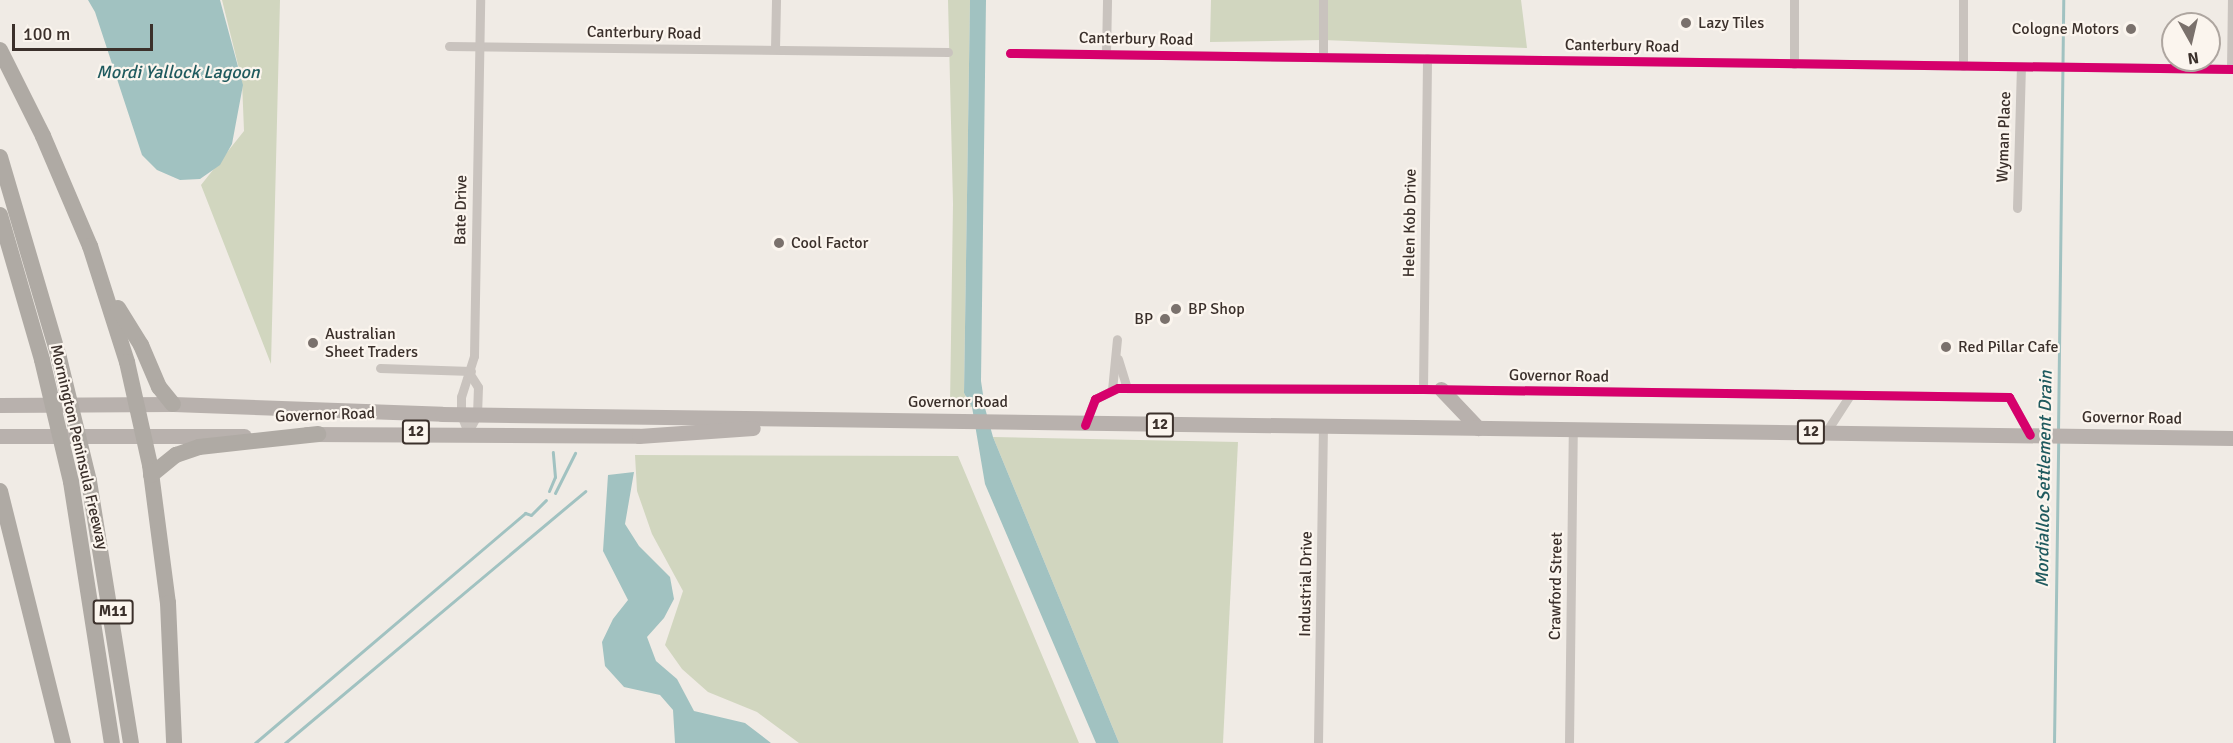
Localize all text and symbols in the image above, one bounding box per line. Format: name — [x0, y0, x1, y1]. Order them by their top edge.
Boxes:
scale bar — [15, 12, 156, 50]
north arrow — [2161, 12, 2221, 72]
place label: Lazy Tiles — [1698, 13, 1764, 33]
marker: Lazy Tiles — [1679, 16, 1693, 30]
place label: Cologne Motors — [2012, 19, 2119, 39]
street label: Canterbury Road — [587, 22, 701, 44]
marker: Cologne Motors — [2124, 22, 2138, 36]
text: 100 m — [23, 23, 70, 45]
street label: Canterbury Road — [1079, 28, 1193, 50]
street label: Canterbury Road — [1565, 35, 1679, 57]
text: N — [2186, 47, 2200, 69]
water label: Mordi Yallock Lagoon — [96, 61, 260, 83]
street label: Wyman Place — [1993, 91, 2015, 183]
street label: Helen Kob Drive — [1399, 168, 1421, 278]
street label: Bate Drive — [451, 175, 471, 245]
place label: Cool Factor — [791, 233, 868, 253]
marker: Cool Factor — [772, 236, 786, 250]
place label: BP Shop — [1188, 299, 1245, 319]
marker: BP Shop — [1169, 302, 1183, 316]
place label: BP — [1134, 309, 1153, 329]
marker: BP — [1158, 312, 1172, 326]
place label: Australian Sheet Traders — [325, 324, 418, 362]
marker: Australian Sheet Traders — [306, 336, 320, 350]
place label: Red Pillar Cafe — [1958, 337, 2058, 357]
marker: Red Pillar Cafe — [1939, 340, 1953, 354]
street label: Mornington Peninsula Freeway — [46, 342, 112, 552]
street label: Governor Road — [1509, 366, 1609, 386]
water label: Mordialloc Settlement Drain — [2031, 370, 2057, 588]
street label: Governor Road — [908, 392, 1008, 412]
street label: Governor Road — [275, 404, 375, 426]
street label: Governor Road — [2082, 408, 2182, 428]
road number: 12 — [1145, 413, 1175, 437]
road number: 12 — [401, 420, 431, 444]
road number: 12 — [1796, 420, 1826, 444]
street label: Industrial Drive — [1295, 531, 1317, 637]
street label: Crawford Street — [1545, 532, 1567, 640]
road number: M11 — [92, 600, 134, 624]

